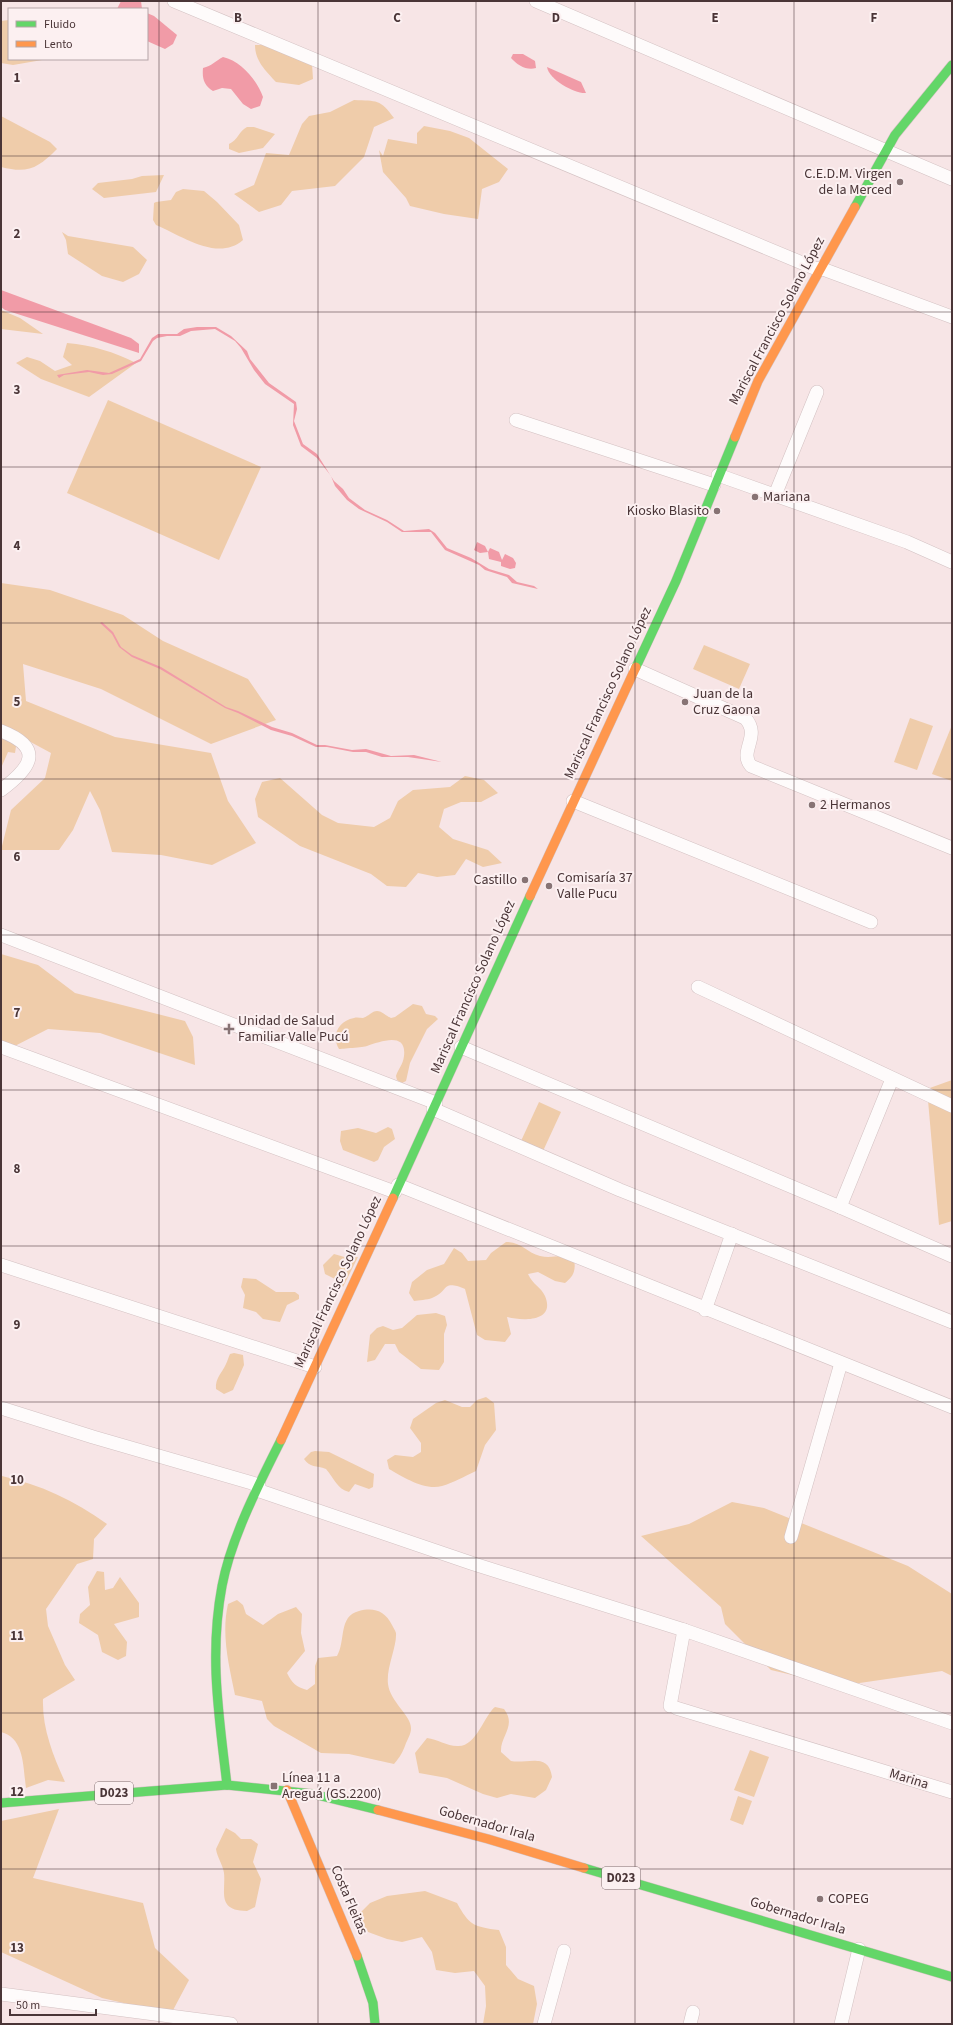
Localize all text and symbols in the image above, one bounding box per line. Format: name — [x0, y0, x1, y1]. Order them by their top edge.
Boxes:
legend — [8, 8, 148, 60]
text: B — [234, 9, 242, 27]
text: C — [393, 9, 401, 27]
text: D — [552, 9, 560, 27]
text: E — [711, 9, 719, 27]
text: F — [871, 9, 878, 27]
text: Fluido — [44, 16, 76, 33]
text: Lento — [44, 36, 73, 53]
text: 1 — [14, 69, 21, 87]
place label: C.E.D.M. Virgen de la Merced — [804, 164, 892, 200]
marker: C.E.D.M. Virgen de la Merced — [895, 177, 905, 187]
text: 2 — [14, 225, 21, 243]
street label: Mariscal Francisco Solano López — [724, 233, 830, 409]
text: 3 — [14, 381, 21, 399]
place label: Mariana — [763, 487, 810, 507]
marker: Mariana — [750, 492, 760, 502]
place label: Kiosko Blasito — [627, 501, 709, 521]
marker: Kiosko Blasito — [712, 506, 722, 516]
text: 4 — [14, 537, 21, 555]
street label: Mariscal Francisco Solano López — [559, 604, 657, 782]
place label: Juan de la Cruz Gaona — [693, 684, 760, 720]
text: 5 — [14, 693, 21, 711]
marker: Juan de la Cruz Gaona — [680, 697, 690, 707]
place label: 2 Hermanos — [820, 795, 891, 815]
marker: 2 Hermanos — [807, 800, 817, 810]
text: 6 — [14, 848, 21, 866]
place label: Comisaría 37 Valle Pucu — [557, 868, 633, 904]
place label: Castillo — [473, 870, 517, 890]
marker: Castillo — [520, 875, 530, 885]
marker: Comisaría 37 Valle Pucu — [544, 881, 554, 891]
street label: Mariscal Francisco Solano López — [426, 897, 520, 1077]
text: 7 — [14, 1004, 21, 1022]
place label: Unidad de Salud Familiar Valle Pucú — [238, 1011, 349, 1047]
marker: Unidad de Salud Familiar Valle Pucú — [223, 1023, 235, 1035]
text: 8 — [14, 1160, 21, 1178]
street label: Mariscal Francisco Solano López — [289, 1193, 387, 1371]
text: 9 — [14, 1316, 21, 1334]
text: 10 — [10, 1471, 24, 1489]
text: 11 — [10, 1627, 24, 1645]
street label: Marina — [887, 1764, 931, 1794]
place label: Línea 11 a Areguá (GS.2200) — [282, 1768, 382, 1804]
marker: Línea 11 a Areguá (GS.2200) — [269, 1781, 279, 1791]
road number: D023 — [95, 1782, 133, 1804]
text: 12 — [10, 1783, 24, 1801]
street label: Gobernador Irala — [436, 1801, 538, 1847]
street label: Costa Fleitas — [325, 1862, 373, 1938]
road number: D023 — [602, 1867, 640, 1889]
place label: COPEG — [828, 1889, 869, 1909]
street label: Gobernador Irala — [748, 1892, 848, 1940]
marker: COPEG — [815, 1894, 825, 1904]
text: 13 — [10, 1939, 24, 1957]
scale bar — [10, 1991, 96, 2017]
text: 50 m — [16, 1997, 40, 2014]

